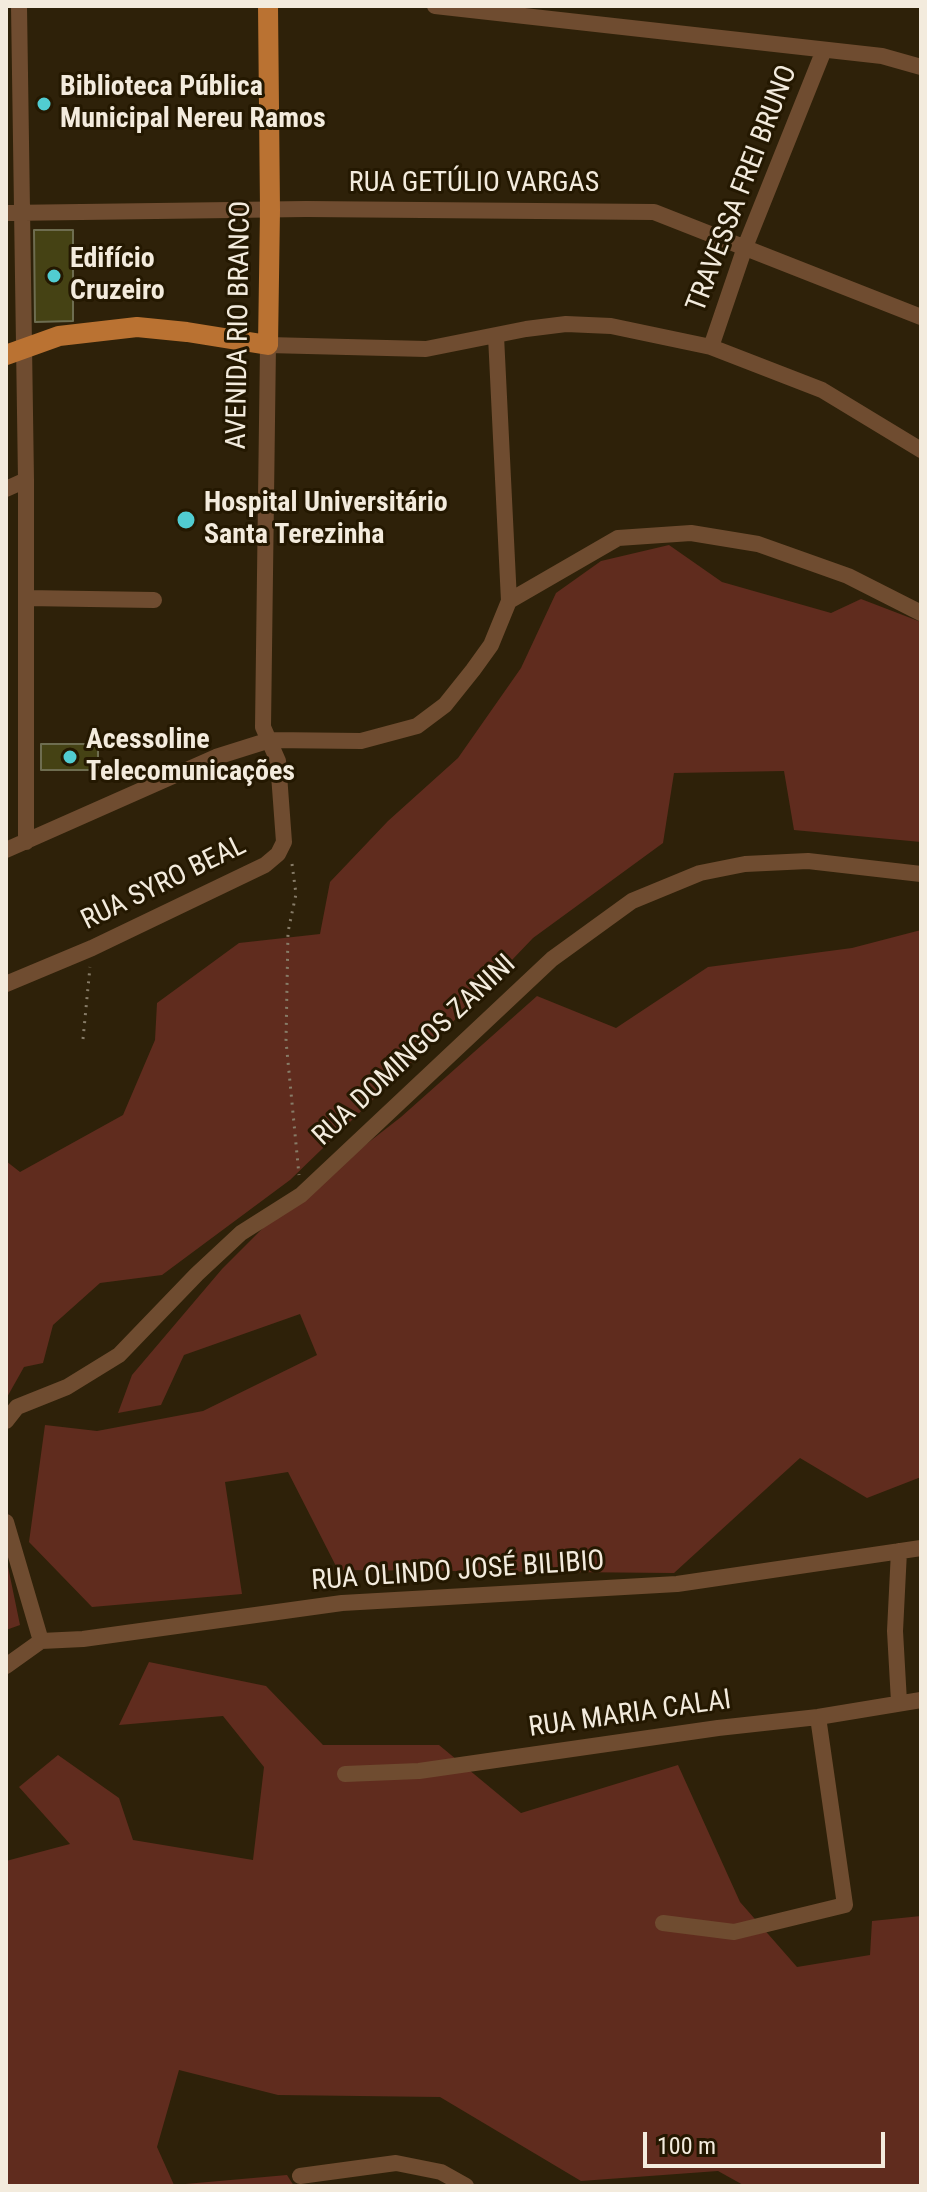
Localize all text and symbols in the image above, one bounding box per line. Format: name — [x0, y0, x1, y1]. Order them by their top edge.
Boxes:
street label: TRAVESSA FREI BRUNO — [680, 61, 806, 317]
place label: Biblioteca Pública Municipal Nereu Ramos — [60, 71, 326, 137]
marker: Biblioteca Pública Municipal Nereu Ramos — [35, 95, 53, 113]
street label: RUA GETÚLIO VARGAS — [349, 167, 599, 201]
street label: AVENIDA RIO BRANCO — [221, 200, 259, 450]
place label: Edifício Cruzeiro — [70, 243, 165, 309]
marker: Edifício Cruzeiro — [45, 267, 63, 285]
place label: Hospital Universitário Santa Terezinha — [204, 487, 448, 553]
marker: Hospital Universitário Santa Terezinha — [175, 509, 197, 531]
place label: Acessoline Telecomunicações — [86, 724, 295, 790]
marker: Acessoline Telecomunicações — [61, 748, 79, 766]
street label: RUA SYRO BEAL — [76, 830, 252, 938]
street label: RUA DOMINGOS ZANINI — [307, 948, 523, 1154]
street label: RUA OLINDO JOSÉ BILIBIO — [310, 1545, 606, 1599]
street label: RUA MARIA CALAI — [527, 1684, 733, 1746]
scale bar — [647, 2116, 889, 2166]
text: 100 m — [657, 2132, 716, 2160]

